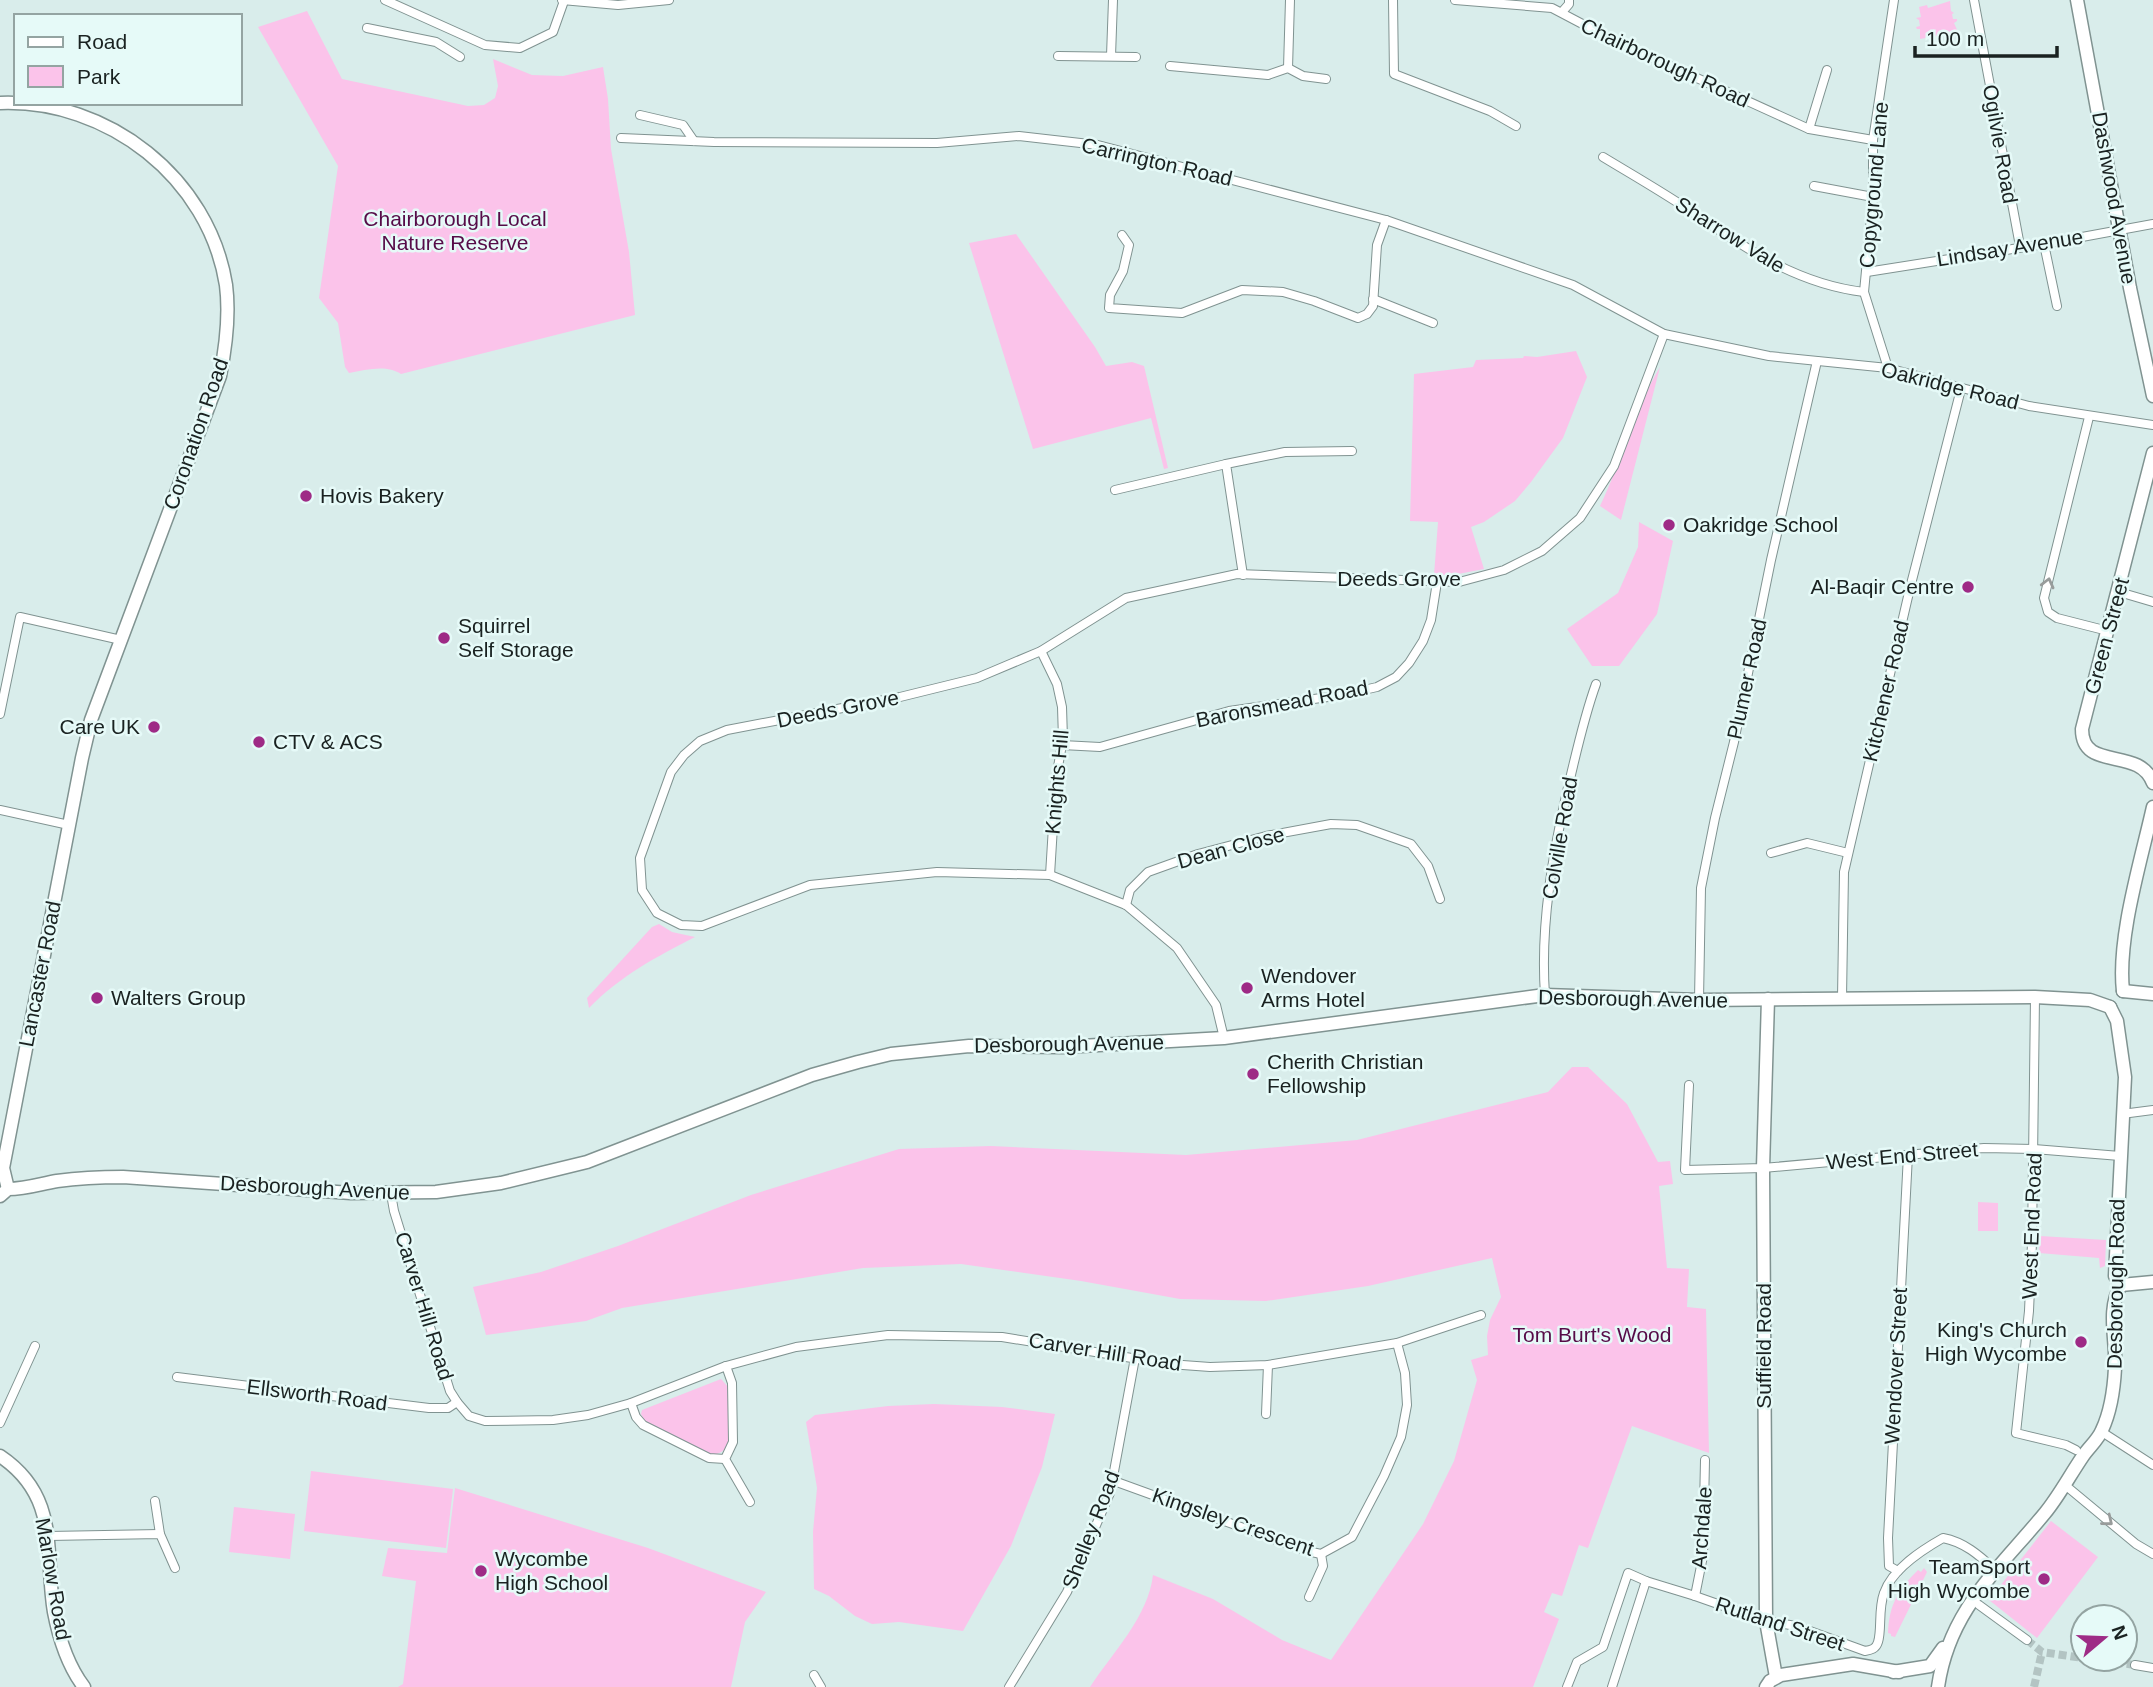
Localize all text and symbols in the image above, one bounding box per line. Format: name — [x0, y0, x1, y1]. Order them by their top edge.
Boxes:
street label: Chairborough Road — [1577, 13, 1753, 112]
legend — [14, 14, 242, 105]
scale bar — [1915, 14, 2057, 58]
text: 100 m — [1926, 27, 1984, 50]
text: Road — [77, 30, 127, 53]
text: Park — [77, 65, 121, 88]
street label: Ogilvie Road — [1979, 83, 2022, 205]
street label: Copyground Lane — [1855, 101, 1892, 269]
street label: Dashwood Avenue — [2088, 110, 2141, 286]
street label: Carrington Road — [1079, 133, 1235, 190]
street label: Sharrow Vale — [1671, 192, 1789, 277]
park label: Chairborough Local Nature Reserve — [363, 207, 547, 254]
street label: Lindsay Avenue — [1935, 225, 2085, 270]
street label: Coronation Road — [159, 355, 232, 513]
street label: Oakridge Road — [1879, 357, 2021, 414]
place label: Hovis Bakery — [320, 484, 444, 507]
marker: Hovis Bakery — [298, 488, 314, 504]
place label: Oakridge School — [1683, 513, 1838, 536]
marker: Oakridge School — [1661, 517, 1677, 533]
street label: Deeds Grove — [1337, 567, 1461, 590]
place label: Al-Baqir Centre — [1810, 575, 1954, 598]
street label: Green Street — [2080, 575, 2133, 697]
one-way arrow — [2040, 577, 2054, 589]
marker: Al-Baqir Centre — [1960, 579, 1976, 595]
place label: Squirrel Self Storage — [458, 614, 574, 661]
street label: Plumer Road — [1723, 617, 1771, 741]
street label: Kitchener Road — [1858, 618, 1913, 764]
marker: Squirrel Self Storage — [436, 630, 452, 646]
street label: Baronsmead Road — [1194, 676, 1370, 732]
street label: Deeds Grove — [775, 685, 901, 732]
place label: Care UK — [59, 715, 140, 738]
marker: Care UK — [146, 719, 162, 735]
street label: Knights Hill — [1040, 729, 1073, 835]
place label: CTV & ACS — [273, 730, 383, 753]
marker: CTV & ACS — [251, 734, 267, 750]
street label: Colville Road — [1537, 775, 1582, 901]
street label: Dean Close — [1175, 822, 1287, 873]
street label: Lancaster Road — [14, 899, 65, 1049]
place label: Wendover Arms Hotel — [1261, 964, 1365, 1011]
marker: Wendover Arms Hotel — [1239, 980, 1255, 996]
street label: Desborough Avenue — [1538, 985, 1728, 1012]
place label: Walters Group — [111, 986, 246, 1009]
marker: Walters Group — [89, 990, 105, 1006]
street label: Desborough Avenue — [974, 1030, 1164, 1057]
place label: Cherith Christian Fellowship — [1267, 1050, 1423, 1097]
marker: Cherith Christian Fellowship — [1245, 1066, 1261, 1082]
street label: West End Street — [1825, 1137, 1979, 1174]
street label: West End Road — [2017, 1152, 2046, 1300]
street label: Desborough Avenue — [220, 1171, 410, 1204]
street label: Desborough Road — [2103, 1199, 2128, 1369]
street label: Carver Hill Road — [391, 1229, 458, 1383]
street label: Suffield Road — [1752, 1283, 1775, 1409]
street label: Wendover Street — [1880, 1287, 1911, 1445]
place label: King's Church High Wycombe — [1925, 1318, 2067, 1365]
park label: Tom Burt's Wood — [1513, 1323, 1671, 1346]
street label: Carver Hill Road — [1027, 1328, 1183, 1375]
marker: King's Church High Wycombe — [2073, 1334, 2089, 1350]
street label: Ellsworth Road — [246, 1374, 389, 1415]
street label: Shelley Road — [1057, 1467, 1124, 1592]
street label: Kingsley Crescent — [1149, 1483, 1317, 1560]
street label: Archdale — [1687, 1486, 1716, 1570]
one-way arrow — [2100, 1513, 2112, 1526]
street label: Marlow Road — [31, 1516, 76, 1642]
place label: Wycombe High School — [495, 1547, 608, 1594]
place label: TeamSport High Wycombe — [1888, 1555, 2030, 1602]
marker: Wycombe High School — [473, 1563, 489, 1579]
marker: TeamSport High Wycombe — [2036, 1571, 2052, 1587]
street label: Rutland Street — [1713, 1592, 1848, 1655]
north arrow — [2069, 1603, 2139, 1673]
text: N — [2107, 1623, 2132, 1643]

